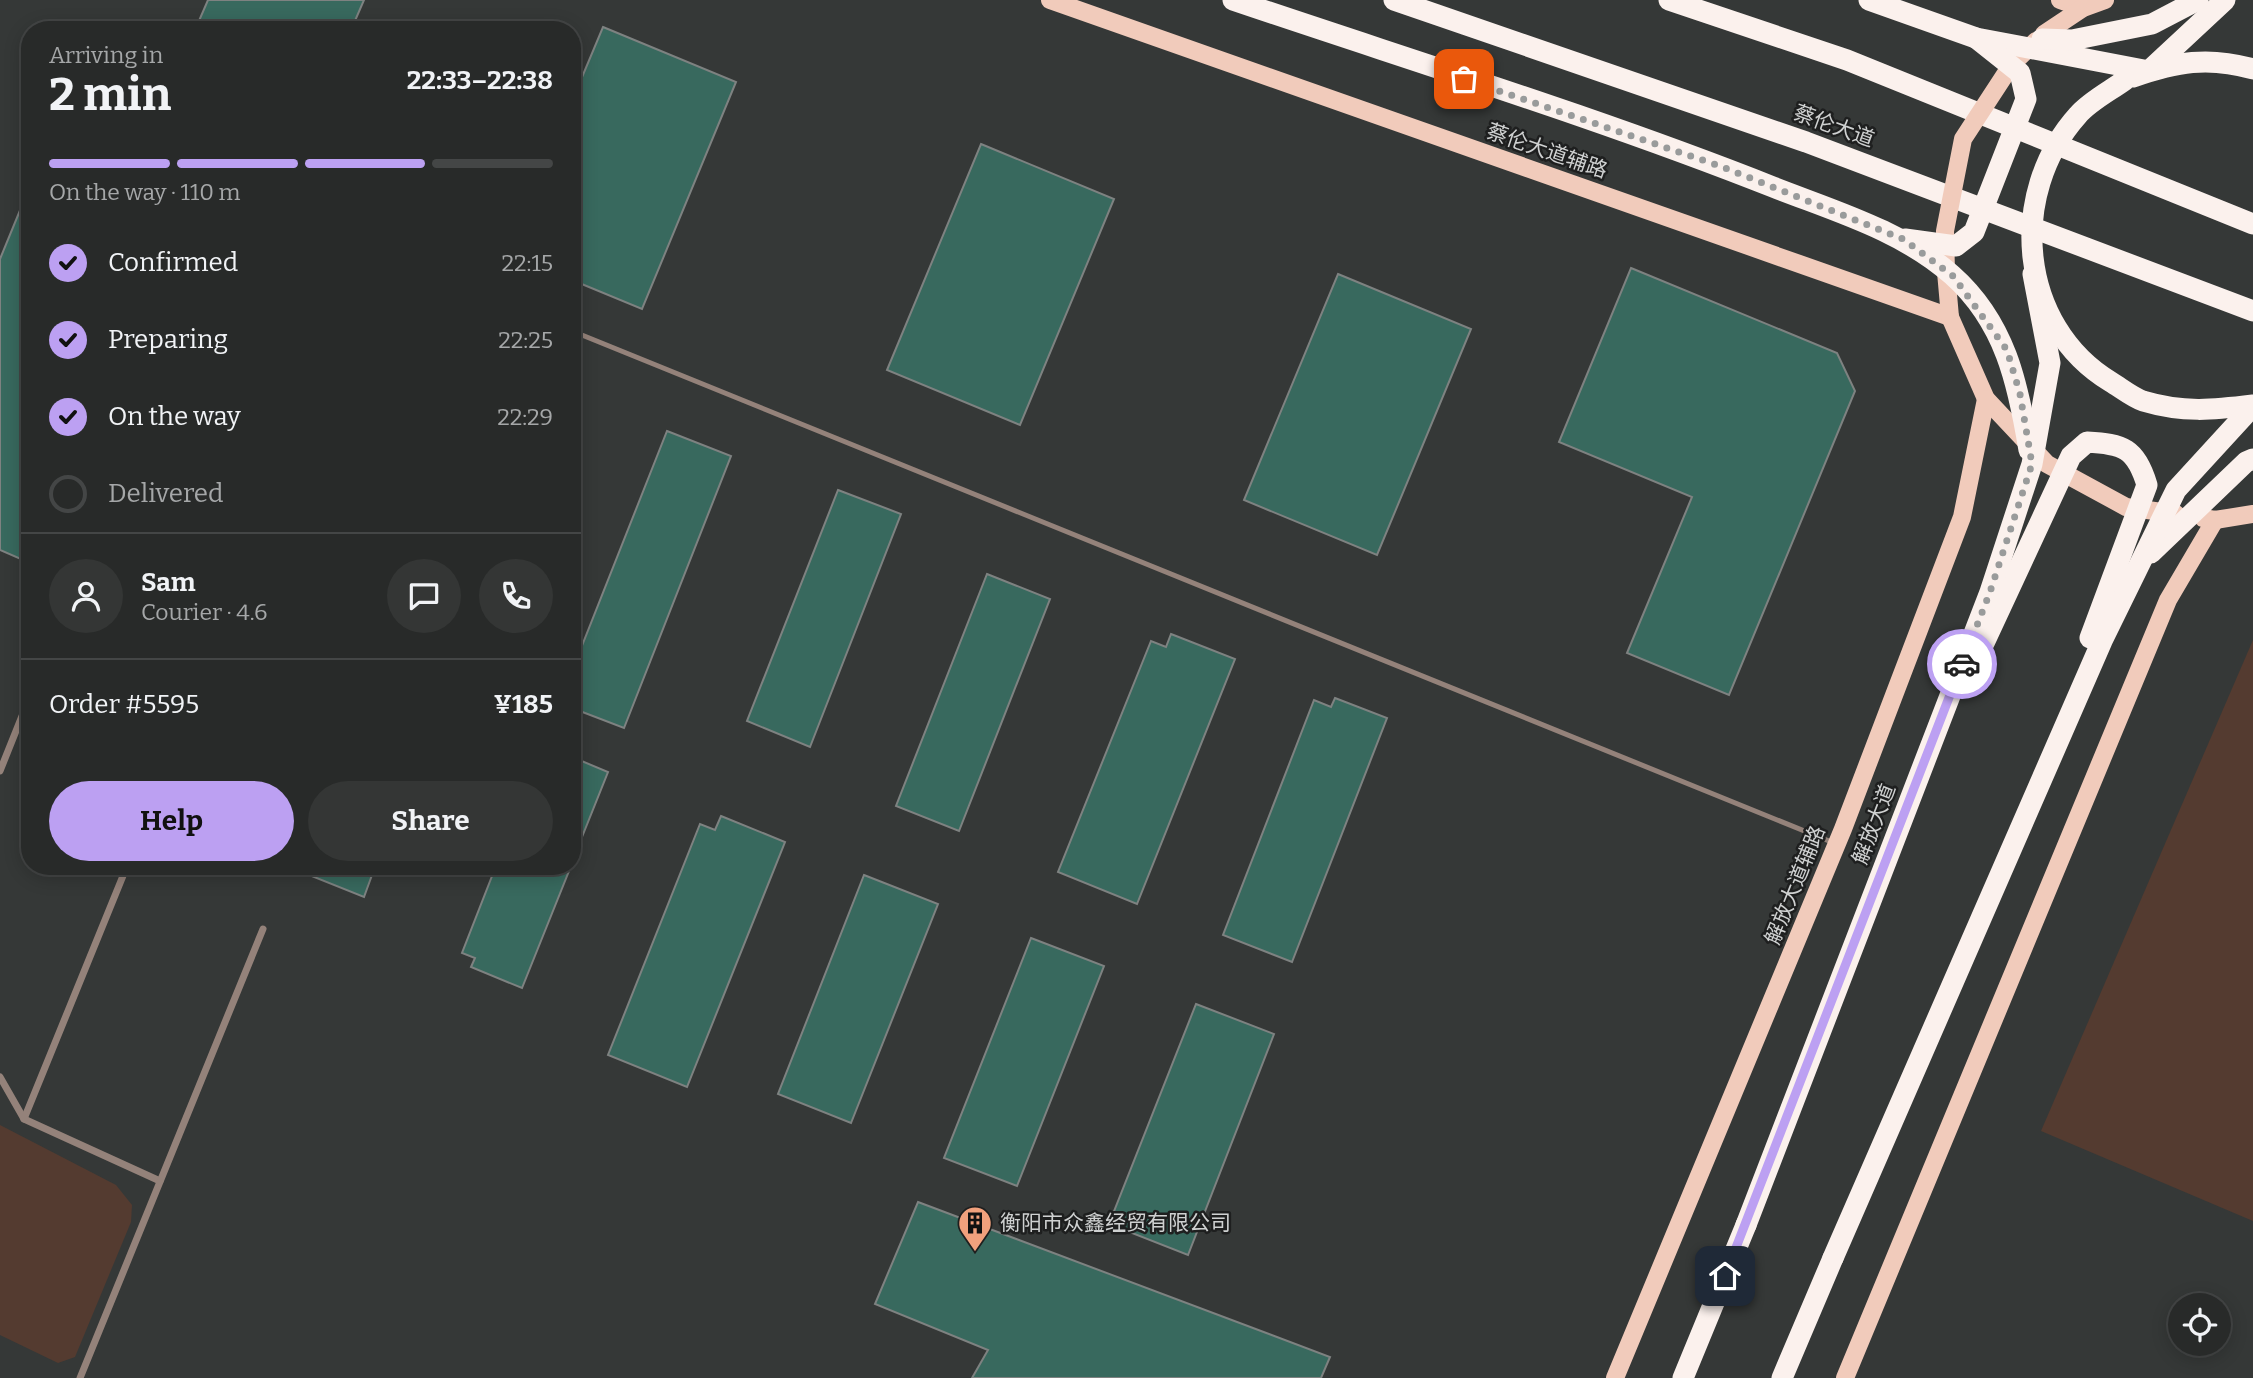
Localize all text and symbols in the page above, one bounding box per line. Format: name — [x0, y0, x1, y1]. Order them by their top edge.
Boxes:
text: Arriving in — [49, 41, 163, 69]
pin — [1434, 49, 1494, 109]
icon: bag — [1445, 60, 1483, 98]
text: 22:33–22:38 — [407, 65, 553, 96]
text: 2 min — [49, 67, 171, 122]
street label: 蔡伦大道 — [1790, 99, 1878, 153]
street label: 蔡伦大道辅路 — [1483, 118, 1611, 184]
text: On the way · 110 m — [49, 178, 241, 206]
icon: check — [49, 244, 87, 282]
text: Confirmed — [108, 247, 238, 278]
text: 22:15 — [502, 249, 553, 277]
icon: check — [49, 321, 87, 359]
text: Preparing — [108, 324, 228, 355]
text: 22:25 — [498, 326, 553, 354]
icon: check — [49, 398, 87, 436]
text: On the way — [108, 401, 241, 432]
text: 22:29 — [497, 403, 553, 431]
text: Delivered — [108, 478, 223, 509]
button: person — [49, 559, 123, 633]
button: chat — [387, 559, 461, 633]
button: phone — [479, 559, 553, 633]
text: Sam — [141, 567, 196, 598]
text: Courier · 4.6 — [141, 598, 268, 626]
courier — [1927, 629, 1997, 699]
icon: car — [1943, 645, 1981, 683]
text: Order #5595 — [49, 689, 199, 720]
text: ¥185 — [494, 689, 553, 720]
street label: 解放大道 — [1847, 780, 1901, 868]
button: Help — [49, 781, 294, 861]
button: Share — [308, 781, 553, 861]
street label: 解放大道辅路 — [1759, 822, 1831, 948]
building icon: 衡阳市众鑫经贸有限公司 — [956, 1204, 994, 1253]
place label: 衡阳市众鑫经贸有限公司 — [1000, 1210, 1231, 1236]
pin — [1695, 1246, 1755, 1306]
icon: home — [1706, 1257, 1744, 1295]
map controls — [2168, 1293, 2231, 1356]
button: locate — [2168, 1293, 2231, 1356]

